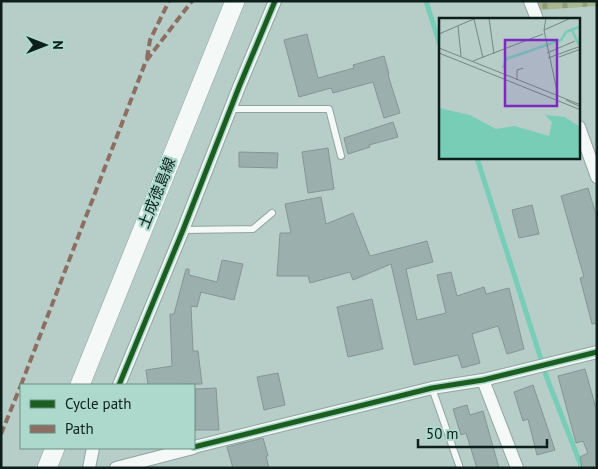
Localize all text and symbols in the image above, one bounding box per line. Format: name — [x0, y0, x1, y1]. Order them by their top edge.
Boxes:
inset map — [439, 18, 580, 159]
north arrow — [20, 20, 70, 70]
text: N — [49, 40, 67, 50]
street label: 土成徳島線 — [134, 154, 179, 231]
legend — [20, 384, 195, 449]
text: Cycle path — [65, 394, 131, 413]
scale bar — [418, 416, 547, 448]
text: Path — [65, 419, 94, 438]
text: 50 m — [426, 424, 459, 443]

